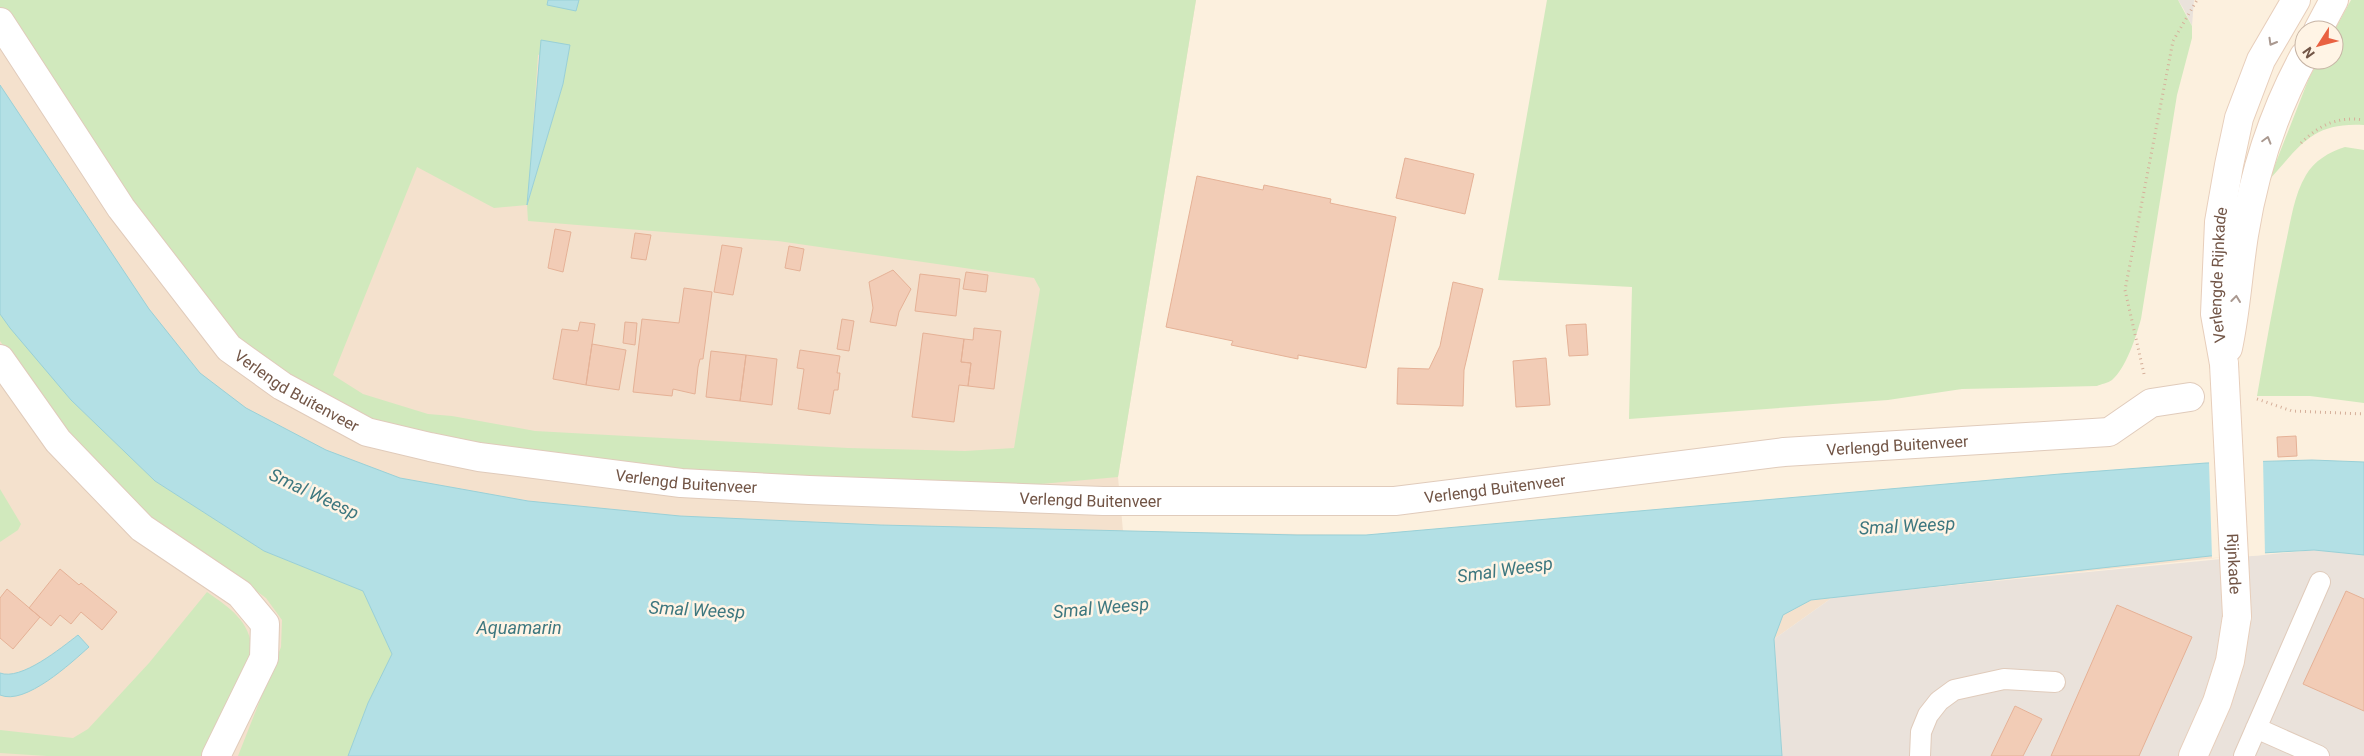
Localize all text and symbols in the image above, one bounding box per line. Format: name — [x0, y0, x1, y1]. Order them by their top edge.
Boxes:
north arrow — [2294, 20, 2344, 70]
one-way arrow — [2268, 37, 2278, 46]
text: N — [2299, 44, 2318, 61]
one-way arrow — [2261, 136, 2271, 145]
street label: Verlengde Rijnkade — [2206, 205, 2231, 344]
one-way arrow — [2230, 295, 2241, 303]
street label: Verlengd Buitenveer — [231, 346, 363, 436]
street label: Verlengd Buitenveer — [1826, 432, 1969, 459]
water label: Smal Weesp — [266, 464, 362, 523]
street label: Verlengd Buitenveer — [614, 466, 758, 497]
street label: Verlengd Buitenveer — [1423, 471, 1567, 507]
street label: Verlengd Buitenveer — [1019, 489, 1162, 511]
water label: Smal Weesp — [1858, 512, 1956, 539]
street label: Rijnkade — [2223, 533, 2245, 595]
water label: Smal Weesp — [1456, 552, 1554, 587]
water label: Smal Weesp — [1052, 593, 1150, 622]
water label: Smal Weesp — [648, 596, 746, 623]
water label: Aquamarin — [475, 617, 562, 638]

